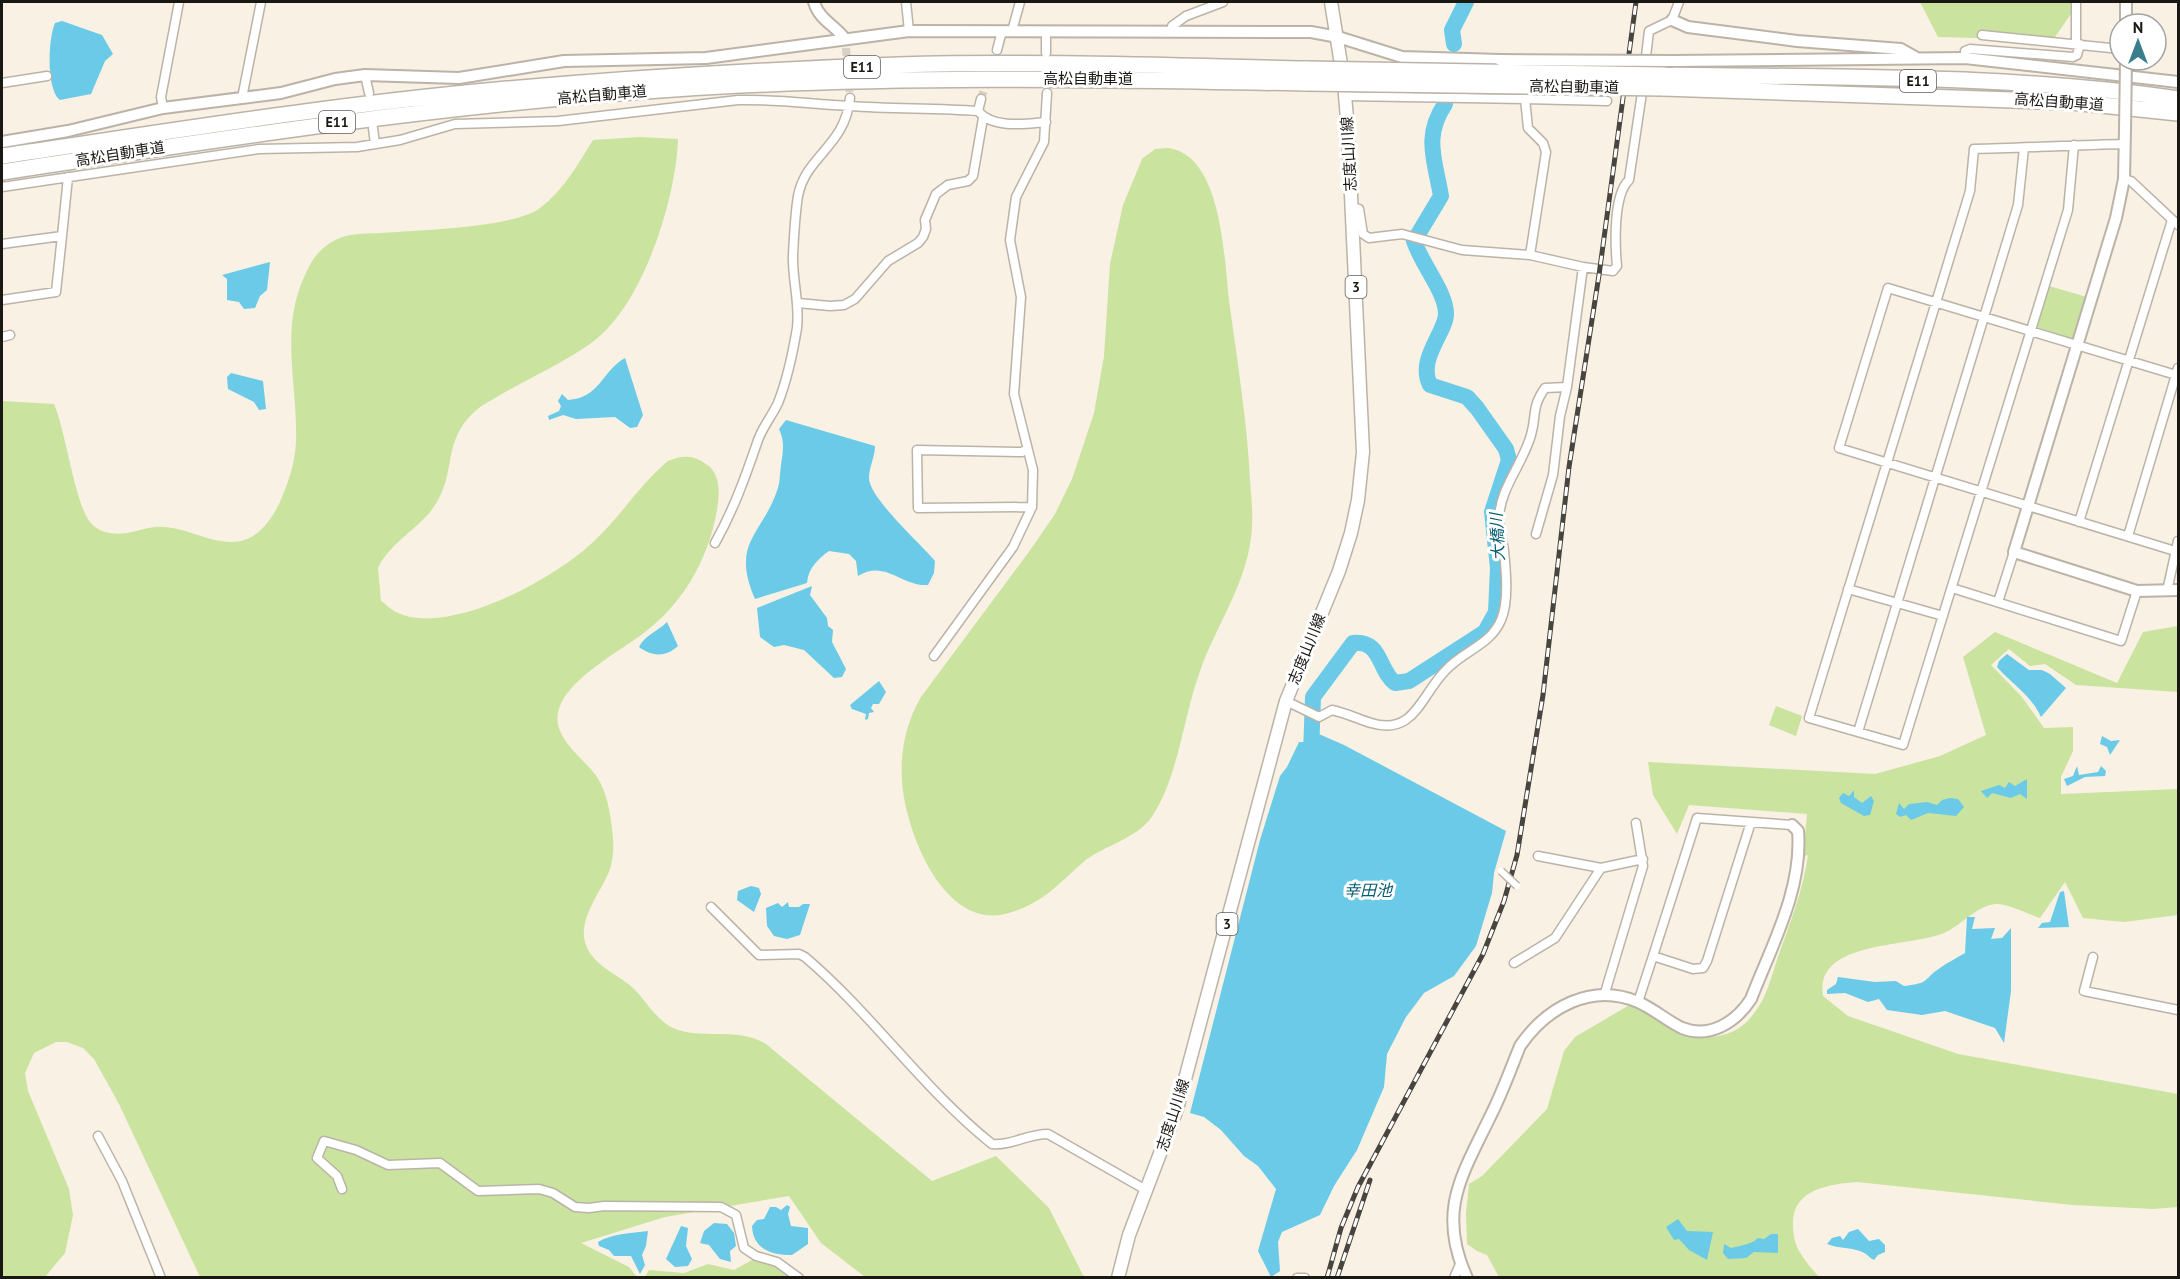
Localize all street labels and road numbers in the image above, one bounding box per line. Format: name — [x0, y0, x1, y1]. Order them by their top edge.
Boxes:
road number: E11 — [844, 56, 880, 78]
street label: 高松自動車道 — [1043, 69, 1133, 88]
road number: E11 — [1900, 70, 1936, 92]
street label: 高松自動車道 — [1529, 76, 1619, 97]
street label: 高松自動車道 — [556, 81, 648, 108]
street label: 高松自動車道 — [2013, 89, 2105, 114]
road number: E11 — [319, 111, 355, 133]
street label: 志度山川線 — [1337, 116, 1360, 192]
street label: 高松自動車道 — [74, 137, 166, 170]
road number: 3 — [1346, 276, 1366, 298]
street label: 志度山川線 — [1284, 610, 1329, 687]
road number: 3 — [1216, 913, 1238, 935]
street label: 志度山川線 — [1152, 1076, 1193, 1153]

